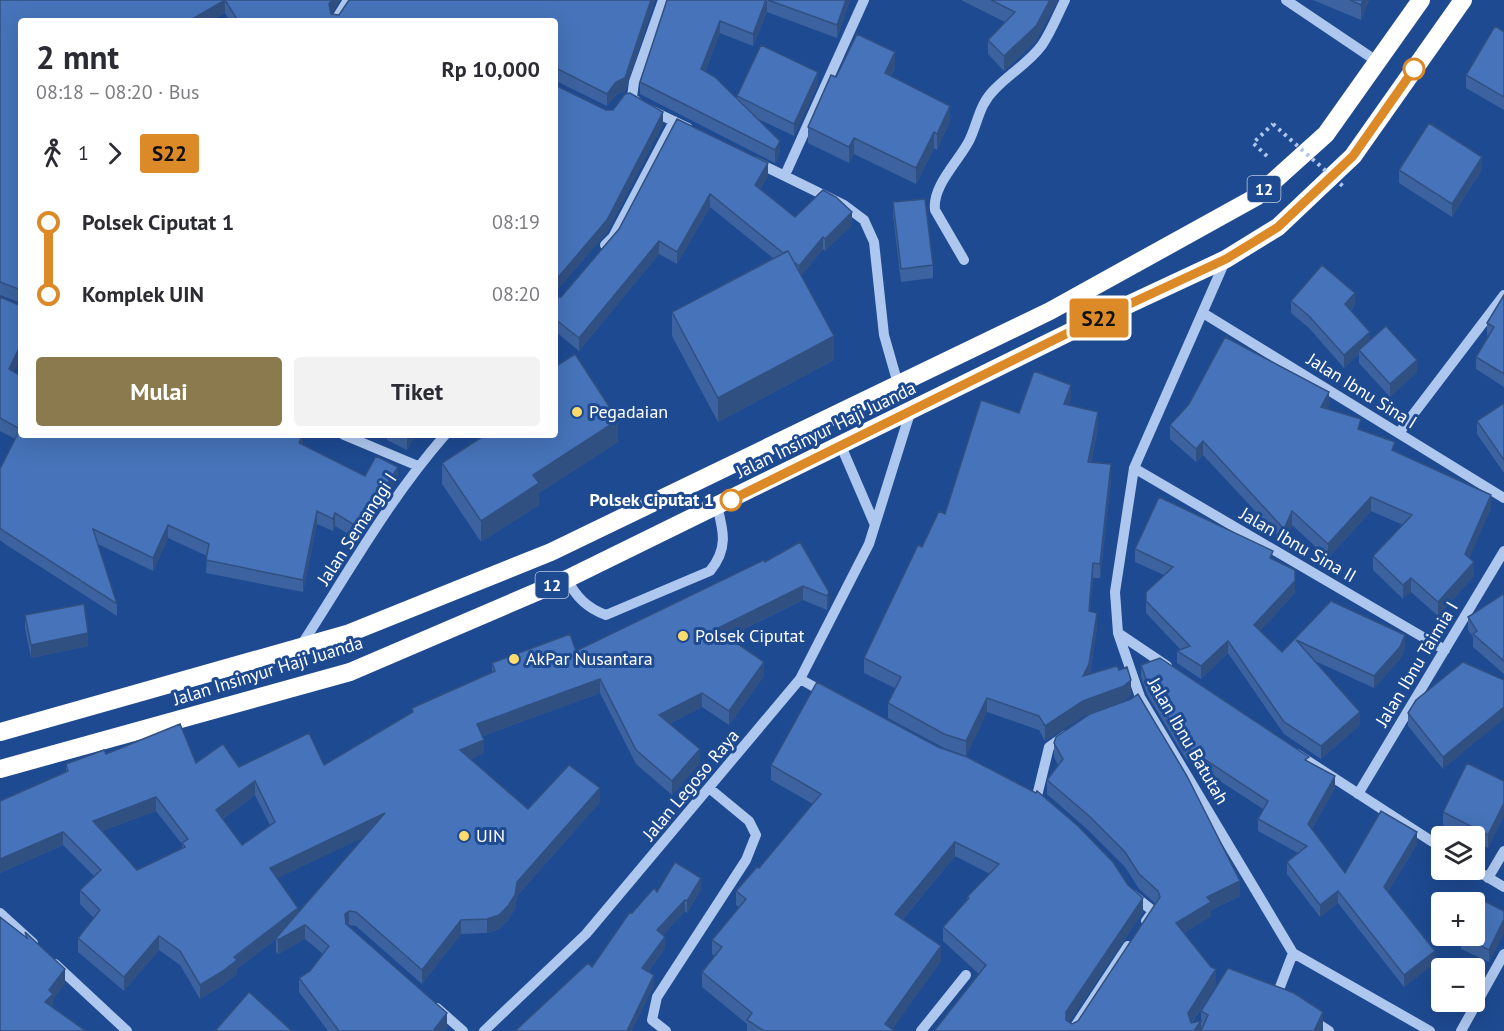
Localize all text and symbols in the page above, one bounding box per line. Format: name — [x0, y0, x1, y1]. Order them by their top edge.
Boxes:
text: 2 mnt — [36, 35, 119, 78]
text: Rp 10,000 — [441, 55, 540, 83]
unlabelled marker — [1403, 58, 1425, 80]
text: 08:18 – 08:20 · Bus — [36, 79, 200, 105]
icon: walk — [36, 137, 69, 170]
icon: forward — [98, 137, 131, 170]
text: 1 — [78, 140, 89, 166]
text: S22 — [152, 140, 187, 167]
road number: 12 — [1248, 176, 1280, 202]
text: Polsek Ciputat 1 — [82, 208, 234, 236]
text: 08:19 — [492, 209, 540, 235]
text: Komplek UIN — [82, 280, 204, 308]
text: 08:20 — [492, 281, 540, 307]
line badge: S22 — [1064, 298, 1134, 338]
text: S22 — [1082, 305, 1116, 332]
street label: Jalan Ibnu Sina I — [1302, 347, 1422, 434]
button: Mulai — [36, 357, 282, 426]
button: Tiket — [294, 357, 540, 426]
street label: Jalan Insinyur Haji Juanda — [731, 376, 919, 484]
place label: Pegadaian — [589, 400, 668, 423]
marker: Pegadaian — [570, 405, 584, 419]
street label: Jalan Semanggi I — [311, 468, 401, 590]
place label: Polsek Ciputat 1 — [589, 488, 714, 511]
marker: Polsek Ciputat 1 — [720, 489, 742, 511]
street label: Jalan Ibnu Sina II — [1235, 501, 1361, 587]
road number: 12 — [536, 572, 568, 598]
street label: Jalan Ibnu Taimia I — [1370, 597, 1463, 731]
place label: Polsek Ciputat — [695, 624, 805, 647]
marker: Polsek Ciputat — [676, 629, 690, 643]
street label: Jalan Insinyur Haji Juanda — [169, 631, 365, 711]
place label: AkPar Nusantara — [526, 647, 653, 670]
marker: AkPar Nusantara — [507, 652, 521, 666]
street label: Jalan Ibnu Batutah — [1142, 672, 1234, 808]
street label: Jalan Legoso Raya — [637, 724, 744, 846]
place label: UIN — [476, 824, 505, 847]
map controls — [1431, 826, 1485, 1012]
button: layers — [1431, 826, 1485, 880]
marker: UIN — [457, 829, 471, 843]
button: + — [1431, 892, 1485, 946]
button: − — [1431, 958, 1485, 1012]

